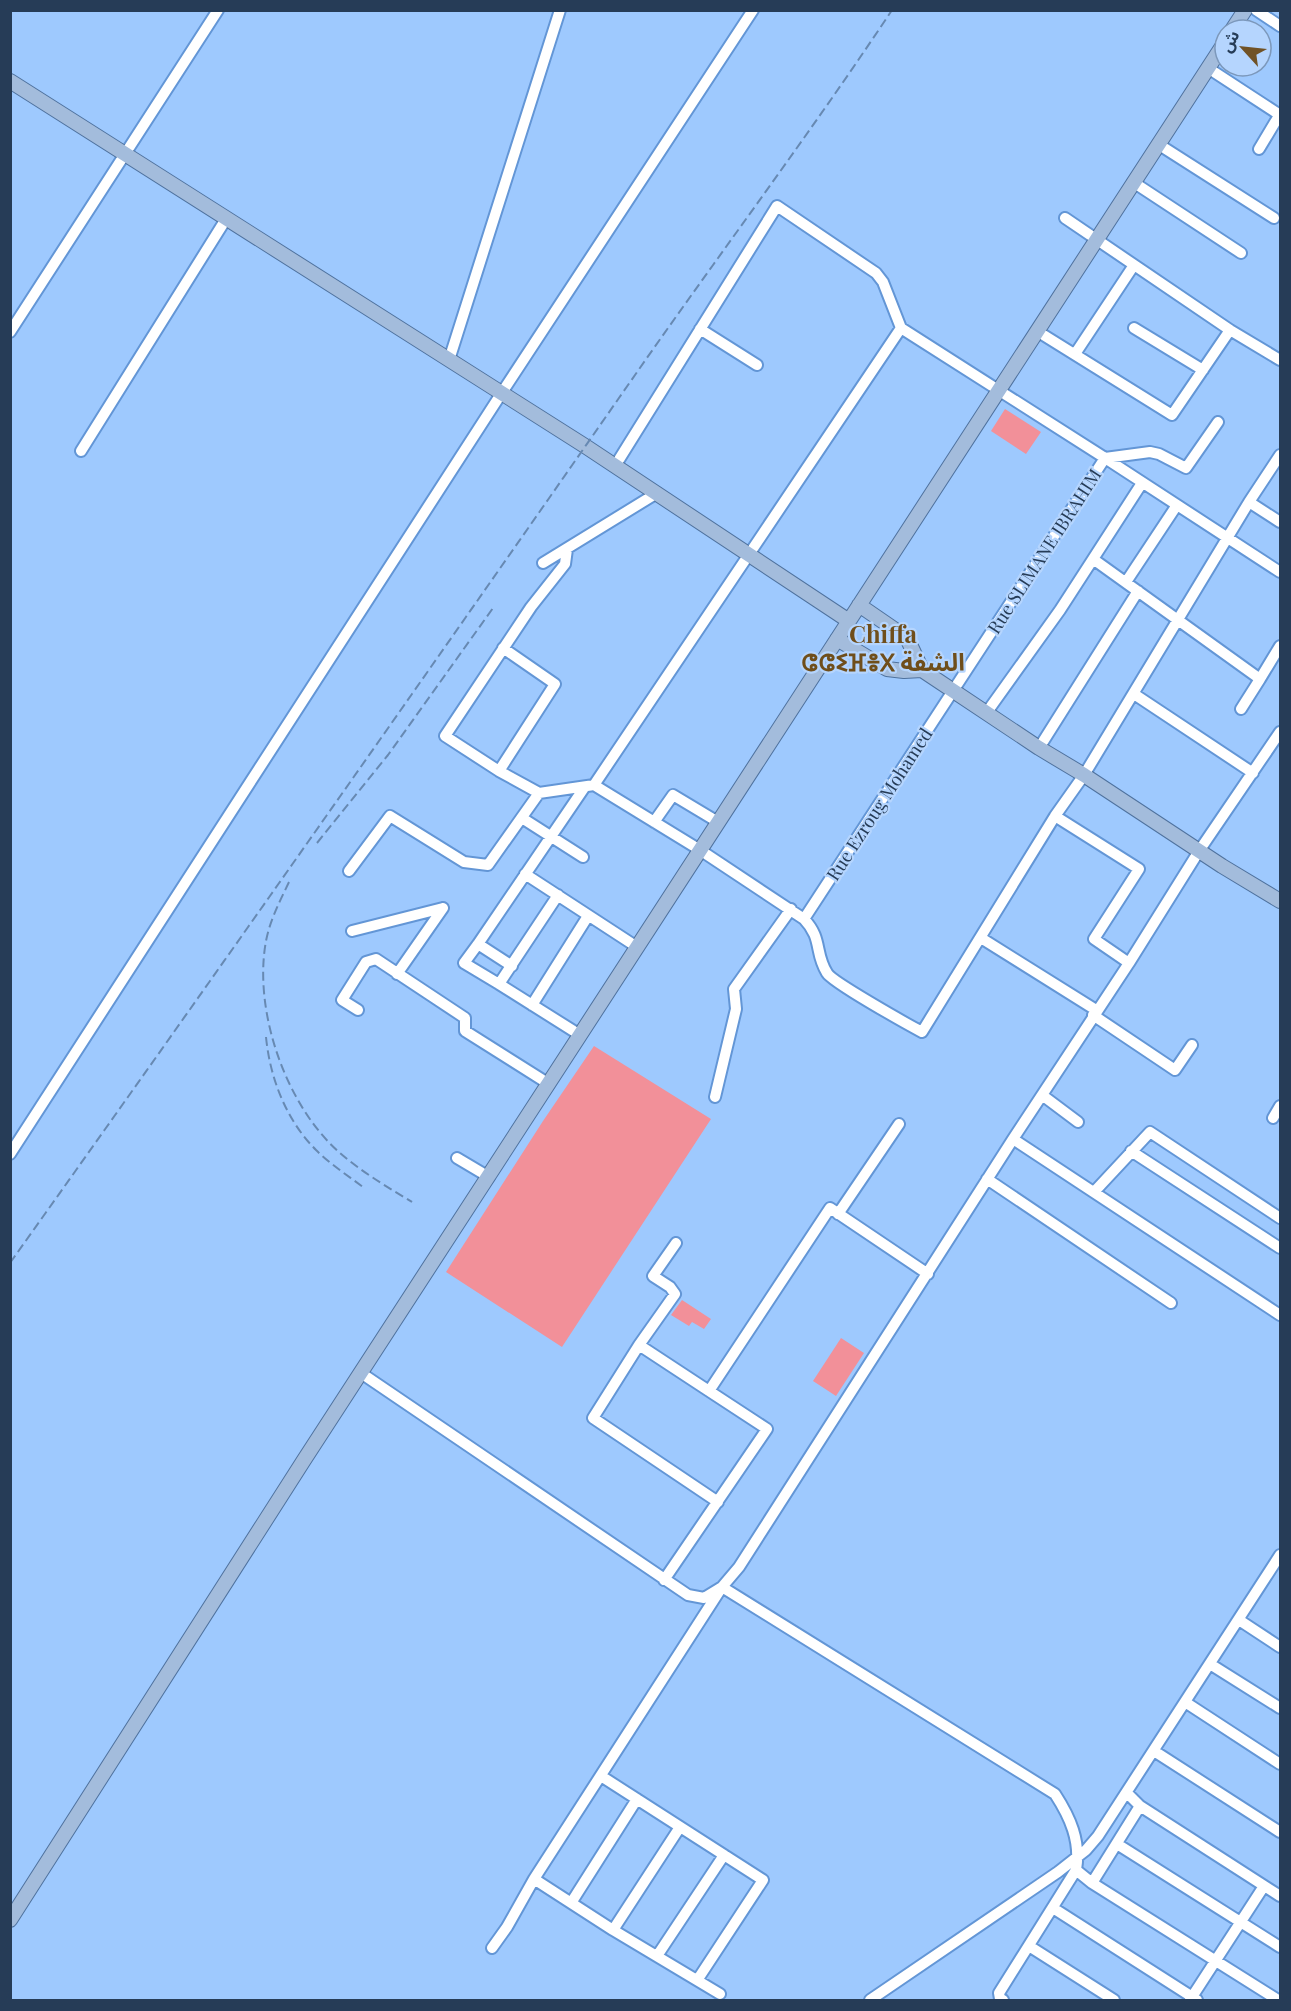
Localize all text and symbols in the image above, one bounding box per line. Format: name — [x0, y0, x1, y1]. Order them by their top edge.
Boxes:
north arrow — [1213, 18, 1273, 78]
text: ش — [1215, 26, 1244, 55]
street label: Rue SLIMANE IBRAHIM — [982, 464, 1106, 638]
district label: Chiffa ⵛⵛⵉⴼⴻⵝ الشفة — [801, 617, 965, 677]
street label: Rue Ezroug Mohamed — [821, 723, 938, 885]

